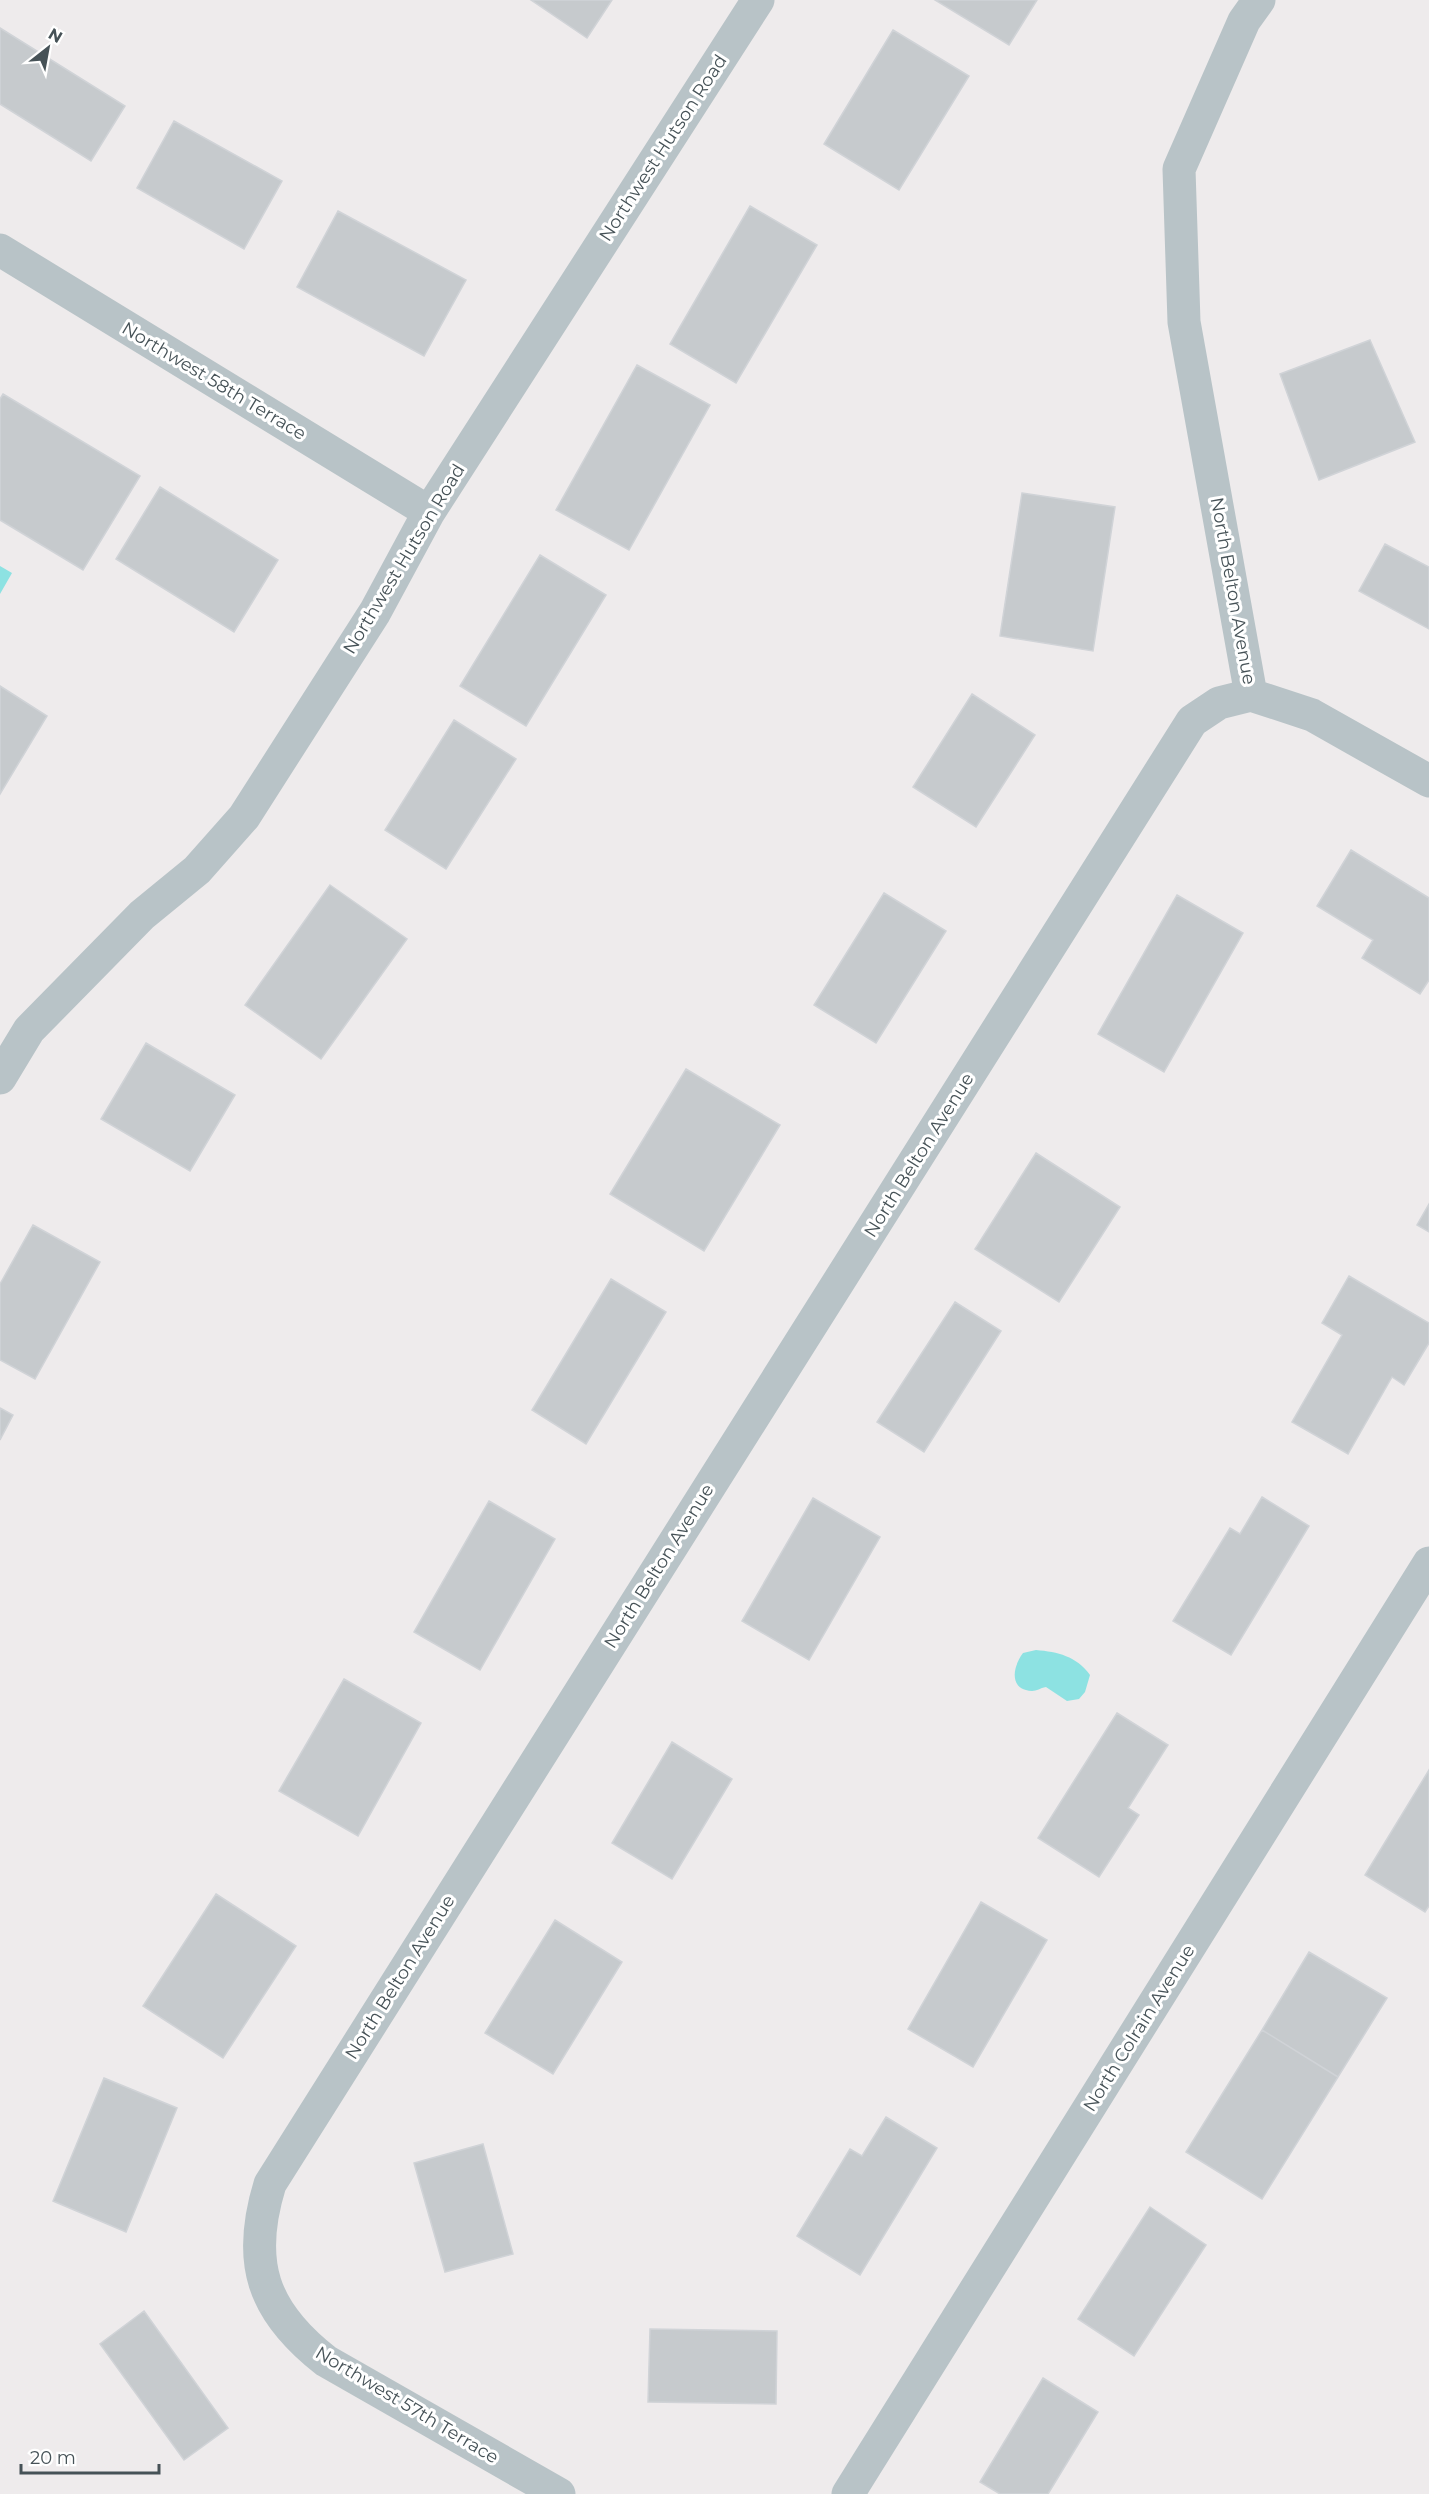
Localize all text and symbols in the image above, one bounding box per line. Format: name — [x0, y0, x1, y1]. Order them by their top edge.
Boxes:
north arrow — [18, 18, 78, 78]
text: N — [45, 24, 66, 47]
street label: Northwest Hutson Road — [594, 51, 732, 245]
street label: Northwest 58th Terrace — [118, 317, 310, 445]
street label: Northwest Hutson Road — [338, 460, 470, 658]
street label: North Belton Avenue — [1206, 496, 1260, 686]
street label: North Belton Avenue — [859, 1069, 979, 1241]
street label: North Belton Avenue — [599, 1480, 719, 1652]
street label: North Belton Avenue — [340, 1891, 460, 2063]
street label: North Colrain Avenue — [1079, 1940, 1199, 2116]
street label: Northwest 57th Terrace — [311, 2342, 503, 2468]
scale bar — [21, 2437, 159, 2475]
text: 20 m — [30, 2447, 76, 2469]

